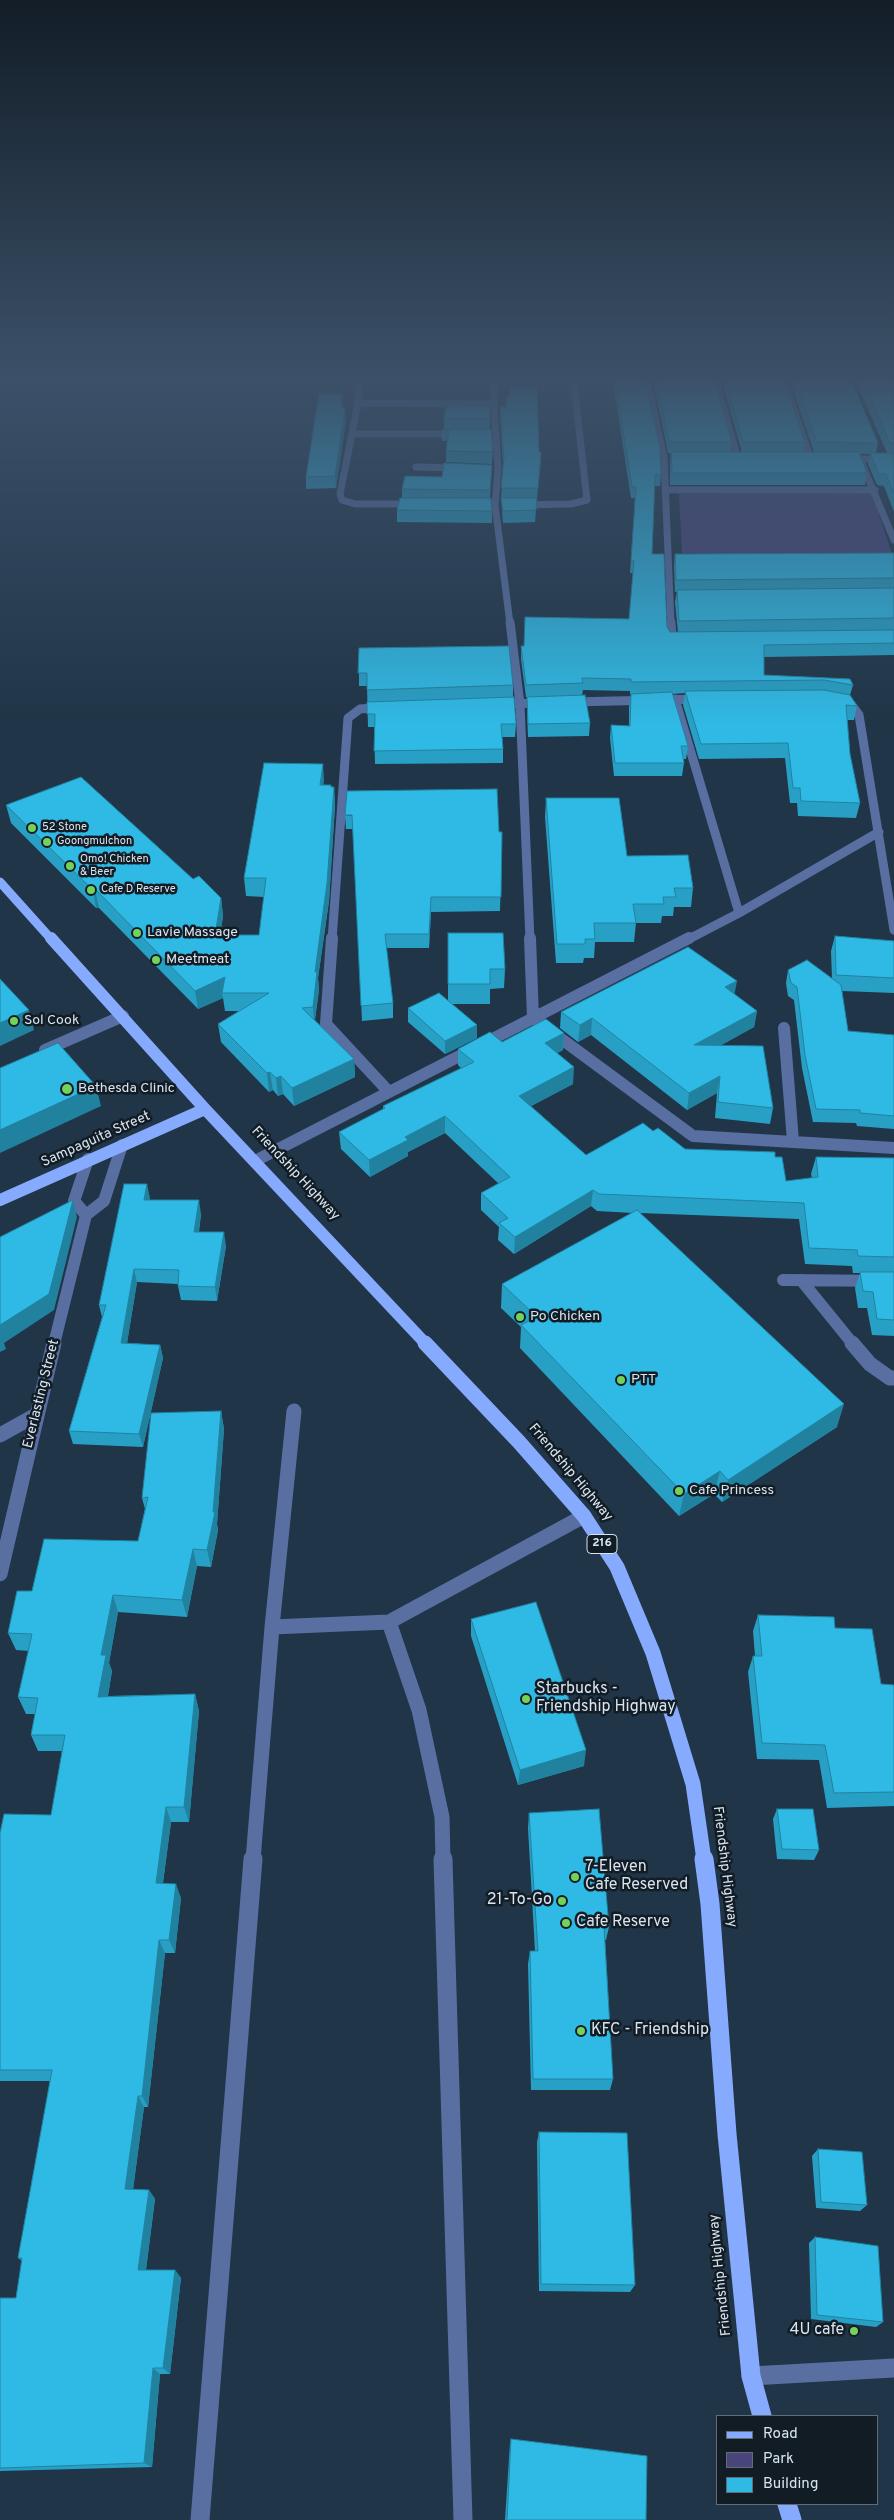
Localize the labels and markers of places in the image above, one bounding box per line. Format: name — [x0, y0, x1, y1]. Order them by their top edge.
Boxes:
place label: 52 Stone — [42, 821, 87, 835]
marker: 52 Stone — [26, 822, 38, 834]
place label: Goongmulchon — [57, 835, 132, 849]
marker: Goongmulchon — [41, 836, 53, 848]
place label: Omo! Chicken & Beer — [80, 853, 149, 879]
marker: Omo! Chicken & Beer — [64, 860, 76, 872]
place label: Cafe D Reserve — [101, 883, 176, 897]
marker: Cafe D Reserve — [85, 884, 97, 896]
place label: Lavie Massage — [147, 925, 238, 941]
marker: Lavie Massage — [131, 927, 143, 939]
place label: Meetmeat — [166, 952, 229, 968]
marker: Meetmeat — [150, 954, 162, 966]
place label: Sol Cook — [24, 1013, 79, 1029]
marker: Sol Cook — [8, 1015, 20, 1027]
place label: Bethesda Clinic — [78, 1081, 175, 1097]
marker: Bethesda Clinic — [60, 1082, 74, 1096]
place label: Po Chicken — [530, 1309, 600, 1325]
marker: Po Chicken — [514, 1311, 526, 1323]
place label: PTT — [631, 1372, 656, 1388]
marker: PTT — [615, 1374, 627, 1386]
place label: Cafe Princess — [689, 1483, 774, 1499]
marker: Cafe Princess — [673, 1485, 685, 1497]
place label: Starbucks - Friendship Highway — [536, 1680, 676, 1718]
marker: Starbucks - Friendship Highway — [520, 1693, 532, 1705]
place label: 7-Eleven Cafe Reserved — [585, 1858, 688, 1896]
marker: 7-Eleven Cafe Reserved — [569, 1871, 581, 1883]
place label: 21-To-Go — [487, 1891, 552, 1911]
marker: 21-To-Go — [556, 1895, 568, 1907]
place label: Cafe Reserve — [576, 1913, 670, 1933]
marker: Cafe Reserve — [560, 1917, 572, 1929]
place label: KFC - Friendship — [591, 2021, 709, 2041]
marker: KFC - Friendship — [575, 2025, 587, 2037]
place label: 4U cafe — [789, 2321, 844, 2341]
marker: 4U cafe — [848, 2325, 860, 2337]

